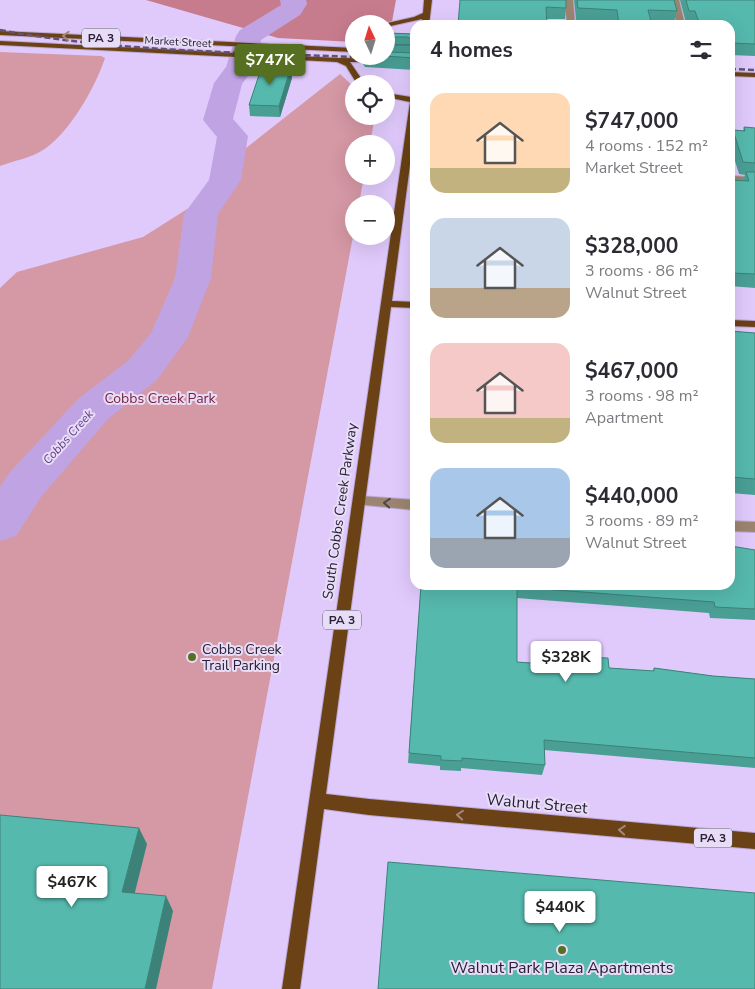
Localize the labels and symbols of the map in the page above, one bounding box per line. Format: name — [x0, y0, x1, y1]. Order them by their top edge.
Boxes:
north arrow — [345, 15, 395, 65]
road number: PA 3 — [82, 28, 120, 48]
one-way arrow — [62, 31, 70, 42]
street label: Market Street — [144, 33, 212, 51]
pin: $747K — [235, 44, 305, 86]
park label: Cobbs Creek Park — [104, 389, 217, 408]
water label: Cobbs Creek — [39, 406, 97, 468]
street label: South Cobbs Creek Parkway — [318, 421, 362, 600]
one-way arrow — [383, 497, 391, 508]
road number: PA 3 — [323, 610, 361, 630]
place label: Cobbs Creek Trail Parking — [202, 640, 283, 675]
pin: $328K — [531, 640, 601, 683]
marker: Cobbs Creek Trail Parking — [186, 651, 198, 663]
street label: Walnut Street — [486, 789, 589, 819]
one-way arrow — [455, 810, 463, 821]
one-way arrow — [617, 825, 625, 836]
road number: PA 3 — [694, 828, 732, 848]
pin: $467K — [37, 866, 107, 908]
pin: $440K — [525, 890, 595, 933]
marker: Walnut Park Plaza Apartments — [556, 944, 568, 956]
place label: Walnut Park Plaza Apartments — [451, 957, 673, 979]

